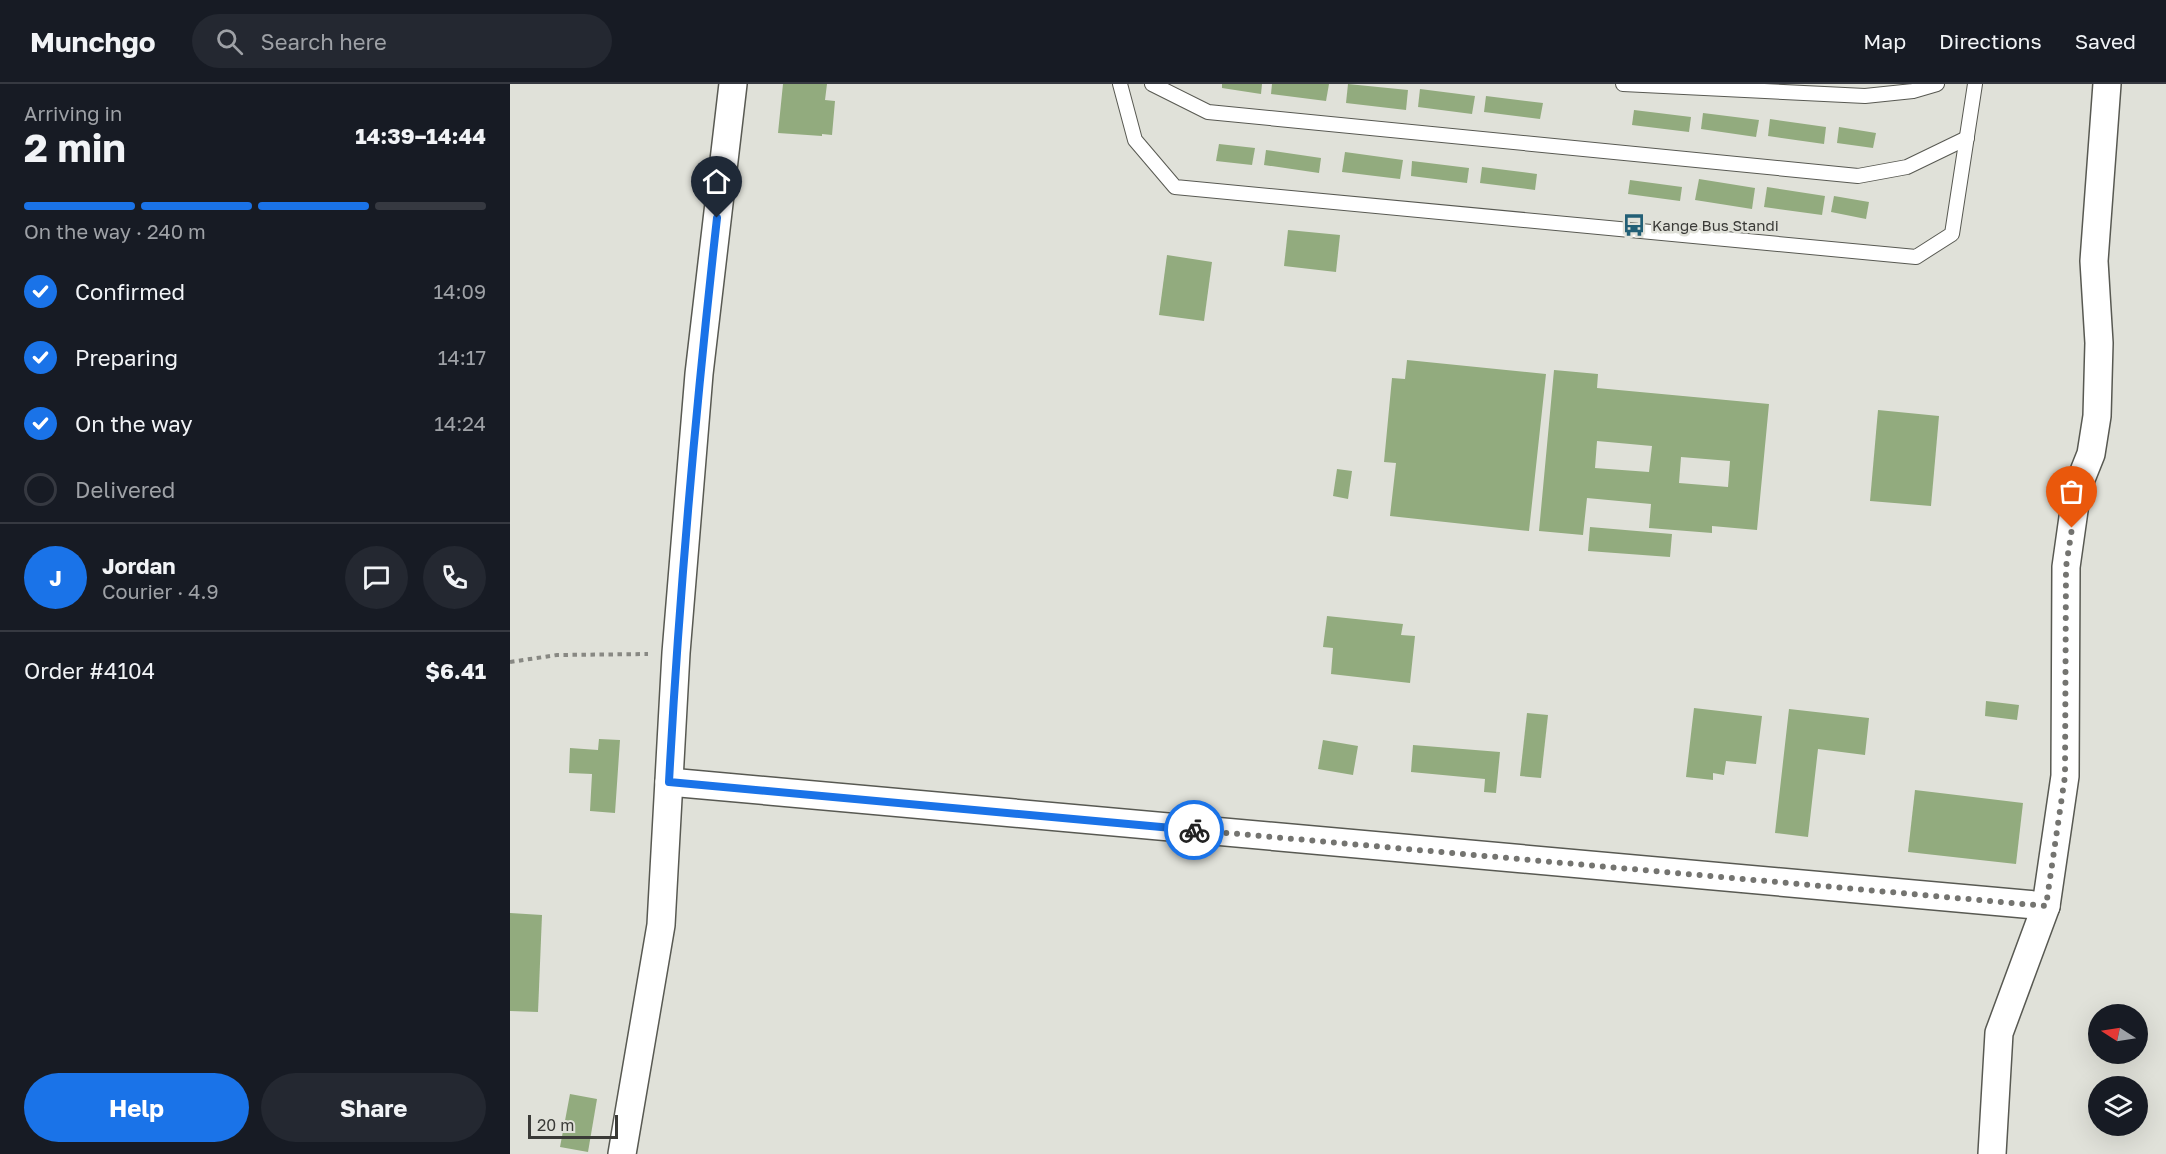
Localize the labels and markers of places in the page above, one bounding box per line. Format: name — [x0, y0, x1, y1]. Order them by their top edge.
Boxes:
pin — [691, 156, 742, 218]
bus stop icon: Kange Bus Standi — [1621, 212, 1647, 238]
place label: Kange Bus Standi — [1652, 216, 1779, 234]
pin — [2046, 466, 2097, 528]

